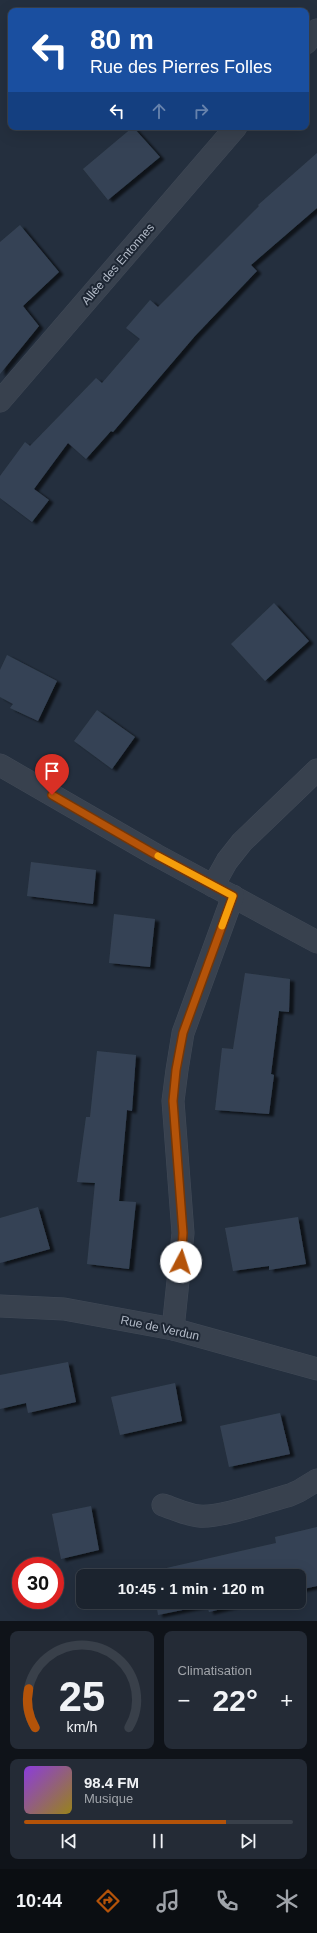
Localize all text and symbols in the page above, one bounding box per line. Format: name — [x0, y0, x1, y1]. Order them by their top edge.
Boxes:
icon: left — [24, 24, 76, 76]
text: 80 m — [90, 24, 154, 55]
text: Rue des Pierres Folles — [90, 57, 272, 77]
icon: left — [106, 100, 128, 122]
icon: ahead — [148, 100, 170, 122]
icon: right — [190, 100, 212, 122]
street label: Allée des Entonnes — [79, 220, 157, 308]
pin — [35, 754, 69, 795]
icon: arrive — [41, 760, 63, 782]
position arrow — [160, 1241, 202, 1283]
street label: Rue de Verdun — [119, 1313, 201, 1343]
speed limit sign: 30 — [12, 1557, 64, 1609]
text: 10:45 · 1 min · 120 m — [118, 1580, 264, 1597]
text: Climatisation — [178, 1663, 252, 1678]
text: 25 — [59, 1673, 105, 1720]
text: 22° — [213, 1684, 258, 1717]
text: − — [178, 1688, 190, 1713]
text: + — [280, 1688, 293, 1713]
text: km/h — [66, 1719, 97, 1735]
text: 98.4 FM — [84, 1774, 139, 1791]
text: Musique — [84, 1791, 133, 1806]
icon: previous — [58, 1830, 80, 1852]
icon: pause — [147, 1830, 169, 1852]
icon: next — [237, 1830, 259, 1852]
icon: directions — [94, 1887, 122, 1915]
icon: music — [154, 1887, 182, 1915]
icon: phone — [213, 1887, 241, 1915]
icon: climate — [273, 1887, 301, 1915]
text: 10:44 — [16, 1891, 62, 1911]

